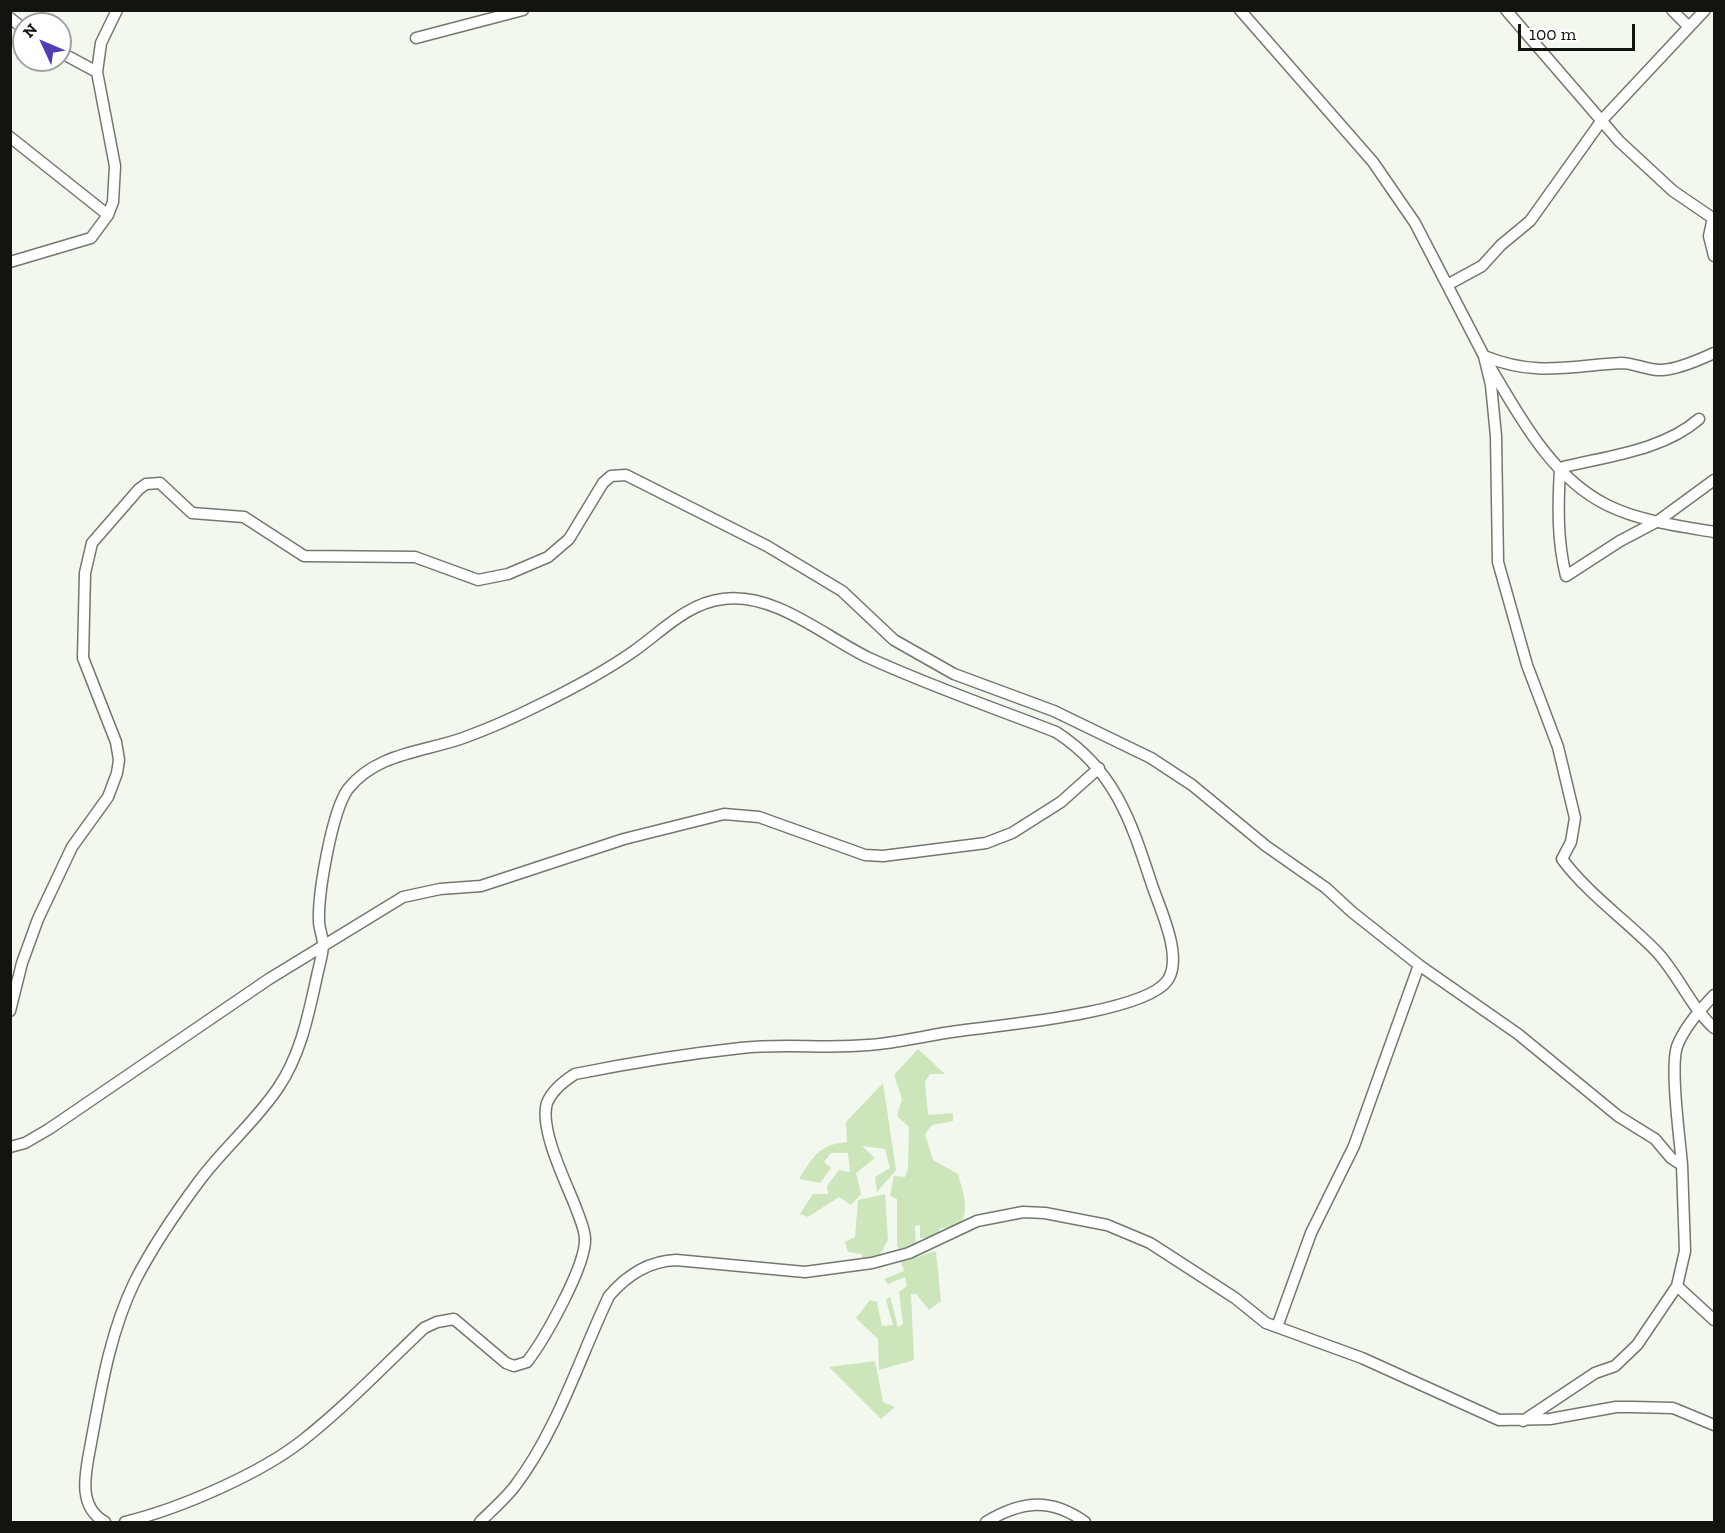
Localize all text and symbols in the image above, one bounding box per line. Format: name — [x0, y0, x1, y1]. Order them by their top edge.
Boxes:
north arrow — [12, 12, 72, 72]
scale bar — [1521, 12, 1638, 50]
text: N — [19, 20, 41, 42]
text: 100 m — [1529, 23, 1576, 45]

